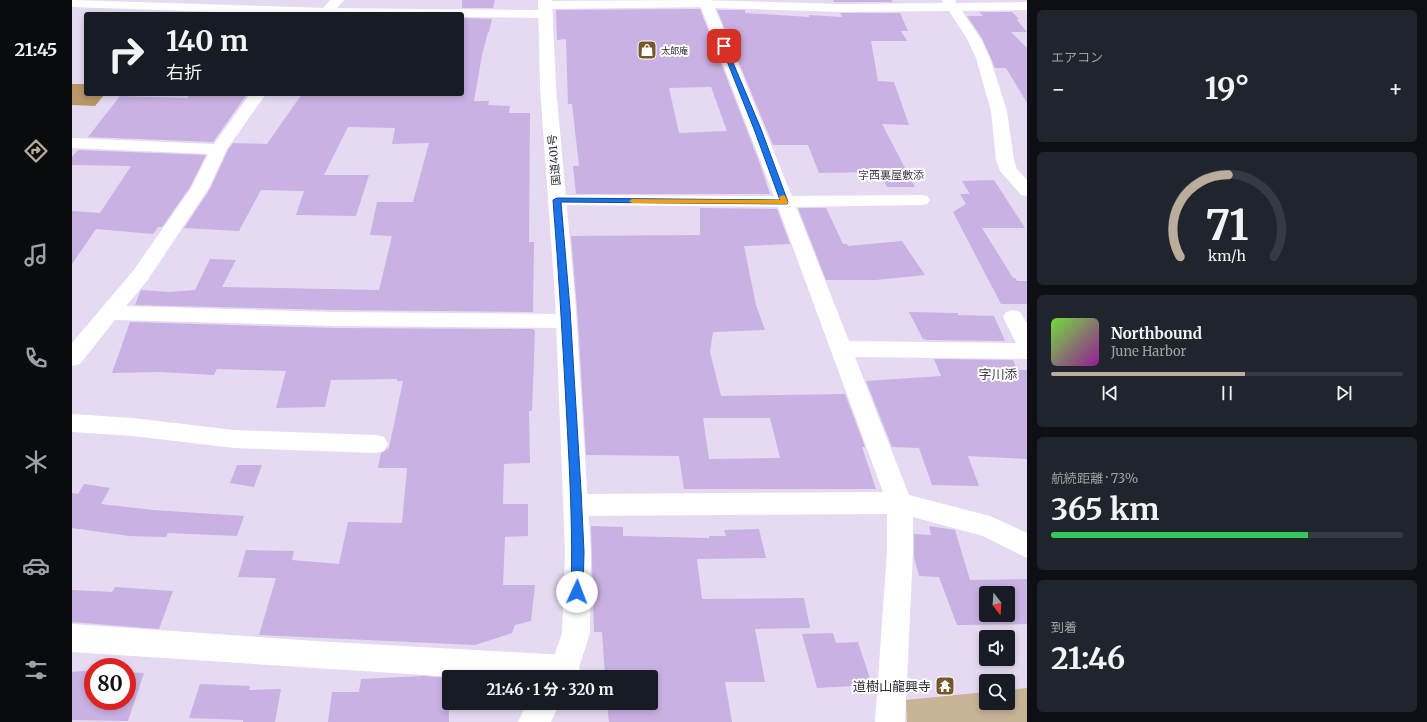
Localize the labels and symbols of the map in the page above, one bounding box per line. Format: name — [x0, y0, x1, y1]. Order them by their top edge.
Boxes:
pin — [707, 29, 741, 63]
shop icon: 太郎庵 — [636, 39, 658, 61]
place label: 太郎庵 — [661, 45, 688, 56]
street label: 国道401号 — [545, 134, 563, 186]
district label: 字西裏屋敷添 — [858, 168, 924, 182]
district label: 字川添 — [978, 366, 1018, 383]
position arrow — [556, 571, 598, 613]
north arrow — [979, 586, 1015, 622]
speed limit sign: 80 — [84, 658, 136, 710]
temple icon: 道樹山龍興寺 — [934, 675, 956, 697]
place label: 道樹山龍興寺 — [853, 678, 931, 695]

